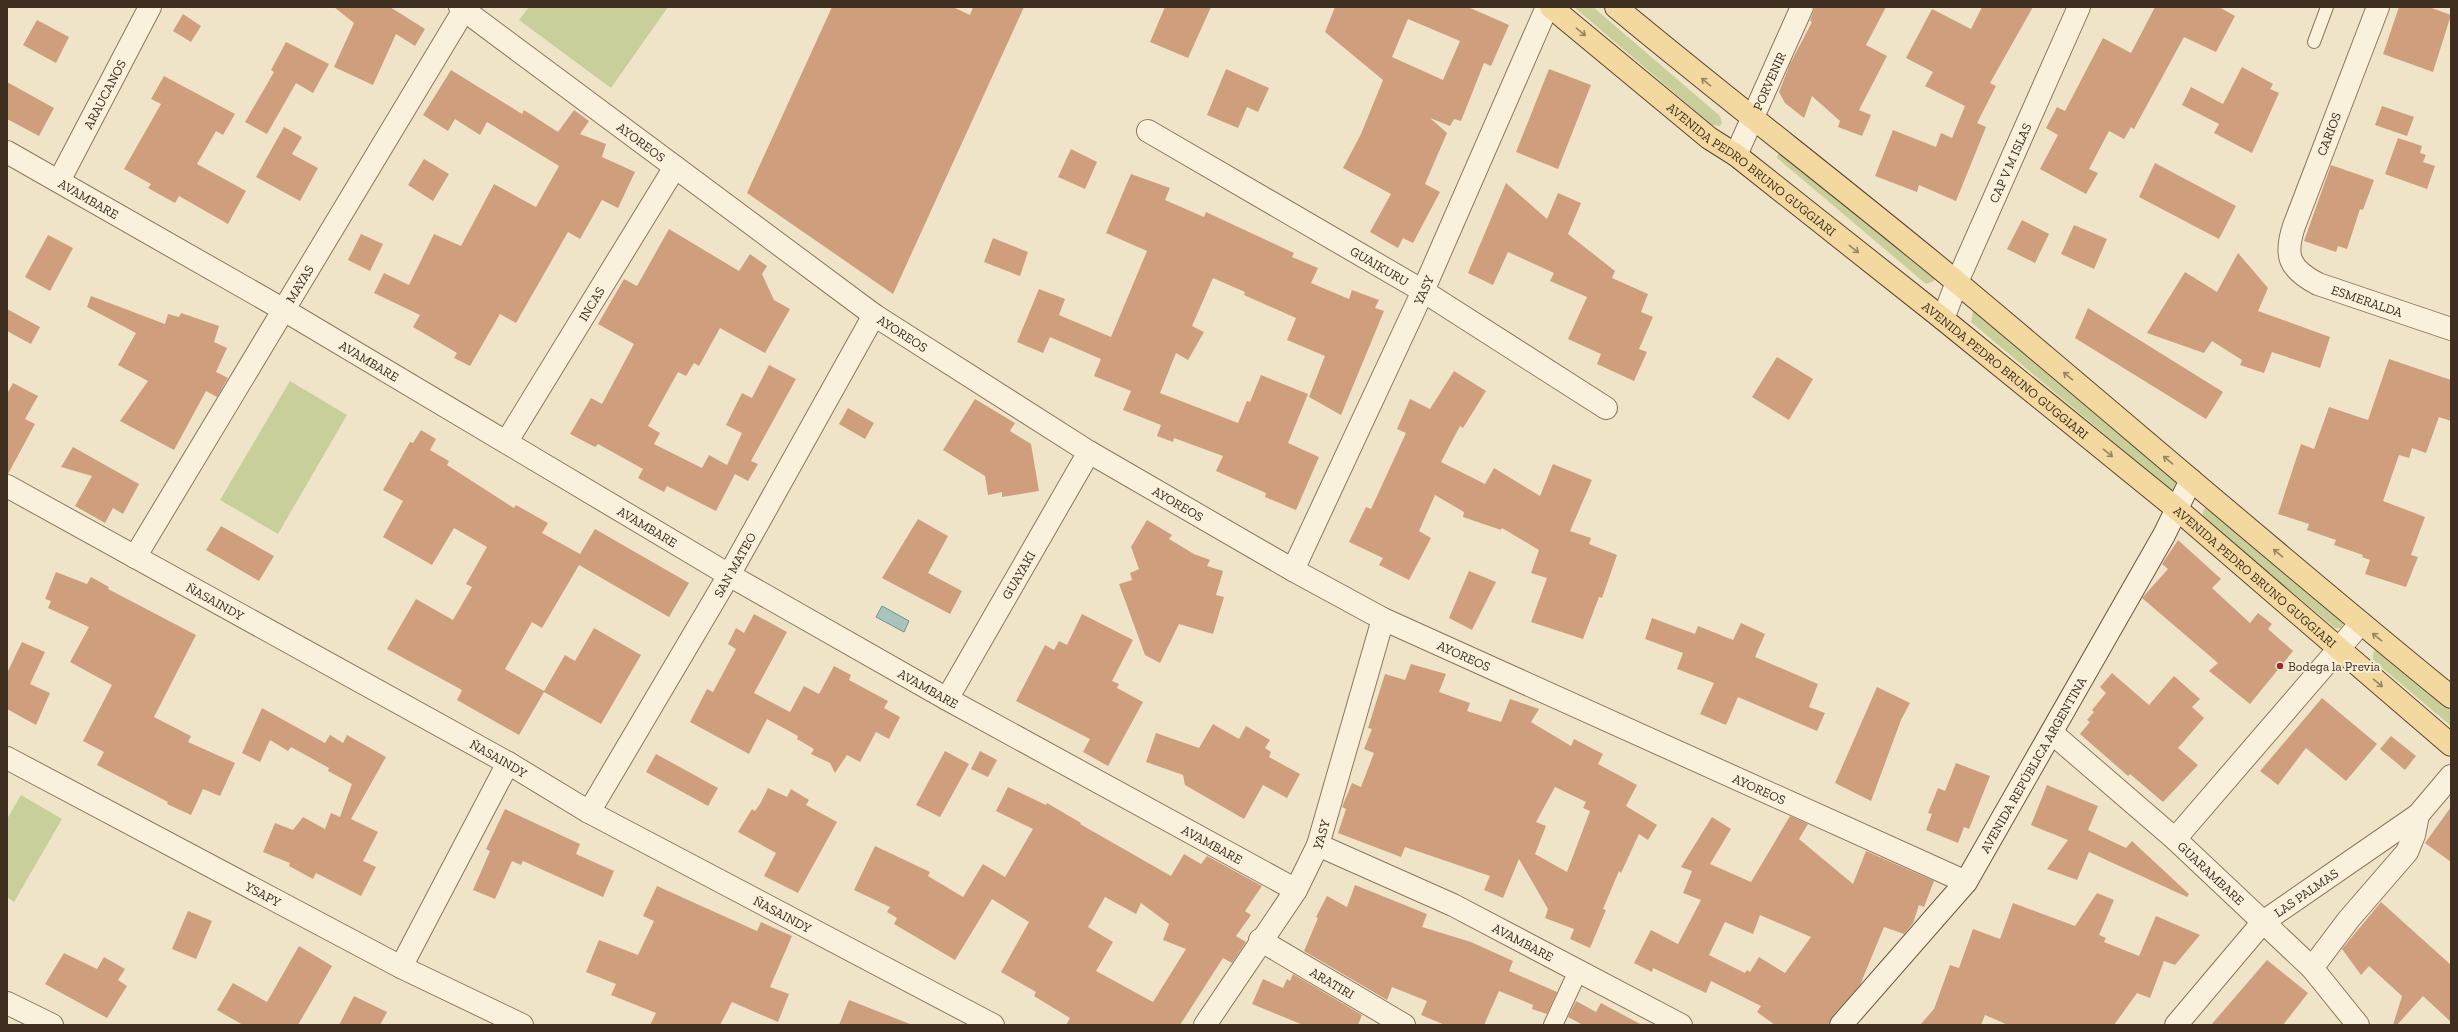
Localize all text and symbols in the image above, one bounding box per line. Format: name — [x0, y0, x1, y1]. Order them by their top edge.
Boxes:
one-way arrow — [1576, 27, 1587, 36]
street label: PORVENIR — [1749, 49, 1789, 113]
street label: ARAUCANOS — [80, 57, 129, 131]
one-way arrow — [1700, 77, 1711, 86]
street label: AVENIDA PEDRO BRUNO GUGGIARI — [1664, 99, 1839, 239]
street label: CARIOS — [2314, 110, 2344, 158]
street label: AYOREOS — [614, 119, 668, 165]
street label: CAP V M ISLAS — [1986, 121, 2034, 205]
street label: AVAMBARE — [56, 176, 122, 222]
street label: GUAIKURU — [1348, 243, 1412, 289]
one-way arrow — [1849, 245, 1860, 253]
street label: MAYAS — [282, 262, 317, 305]
street label: YASY — [1410, 273, 1436, 308]
street label: ESMERALDA — [2329, 282, 2405, 320]
street label: INCAS — [575, 284, 607, 324]
street label: AVENIDA PEDRO BRUNO GUGGIARI — [1920, 298, 2092, 442]
street label: AYOREOS — [875, 312, 931, 355]
street label: AVAMBARE — [337, 337, 402, 384]
one-way arrow — [2063, 372, 2074, 381]
one-way arrow — [2103, 449, 2114, 458]
one-way arrow — [2162, 456, 2173, 465]
street label: AYOREOS — [1150, 483, 1206, 524]
street label: AVENIDA PEDRO BRUNO GUGGIARI — [2171, 502, 2340, 651]
street label: AVAMBARE — [615, 503, 680, 550]
street label: SAN MATEO — [710, 530, 759, 600]
street label: GUAYAKI — [999, 548, 1038, 602]
one-way arrow — [2272, 549, 2283, 558]
street label: ÑASAINDY — [184, 579, 247, 623]
one-way arrow — [2372, 632, 2383, 641]
street label: AYOREOS — [1435, 637, 1493, 674]
place label: Bodega la Previa — [2288, 659, 2381, 674]
marker: Bodega la Previa — [2275, 661, 2285, 671]
street label: AVAMBARE — [896, 665, 961, 711]
street label: AVENIDA REPÚBLICA ARGENTINA — [1977, 674, 2089, 855]
one-way arrow — [2372, 679, 2383, 688]
street label: ÑASAINDY — [467, 736, 530, 780]
street label: AYOREOS — [1731, 770, 1788, 807]
street label: YASY — [1309, 818, 1332, 853]
street label: AVAMBARE — [1179, 822, 1245, 867]
street label: GUARAMBARE — [2175, 838, 2248, 908]
street label: LAS PALMAS — [2271, 865, 2341, 920]
street label: YSAPY — [242, 878, 284, 910]
street label: ÑASAINDY — [751, 893, 814, 936]
street label: AVAMBARE — [1490, 920, 1556, 964]
street label: ARATIRI — [1308, 964, 1357, 1002]

